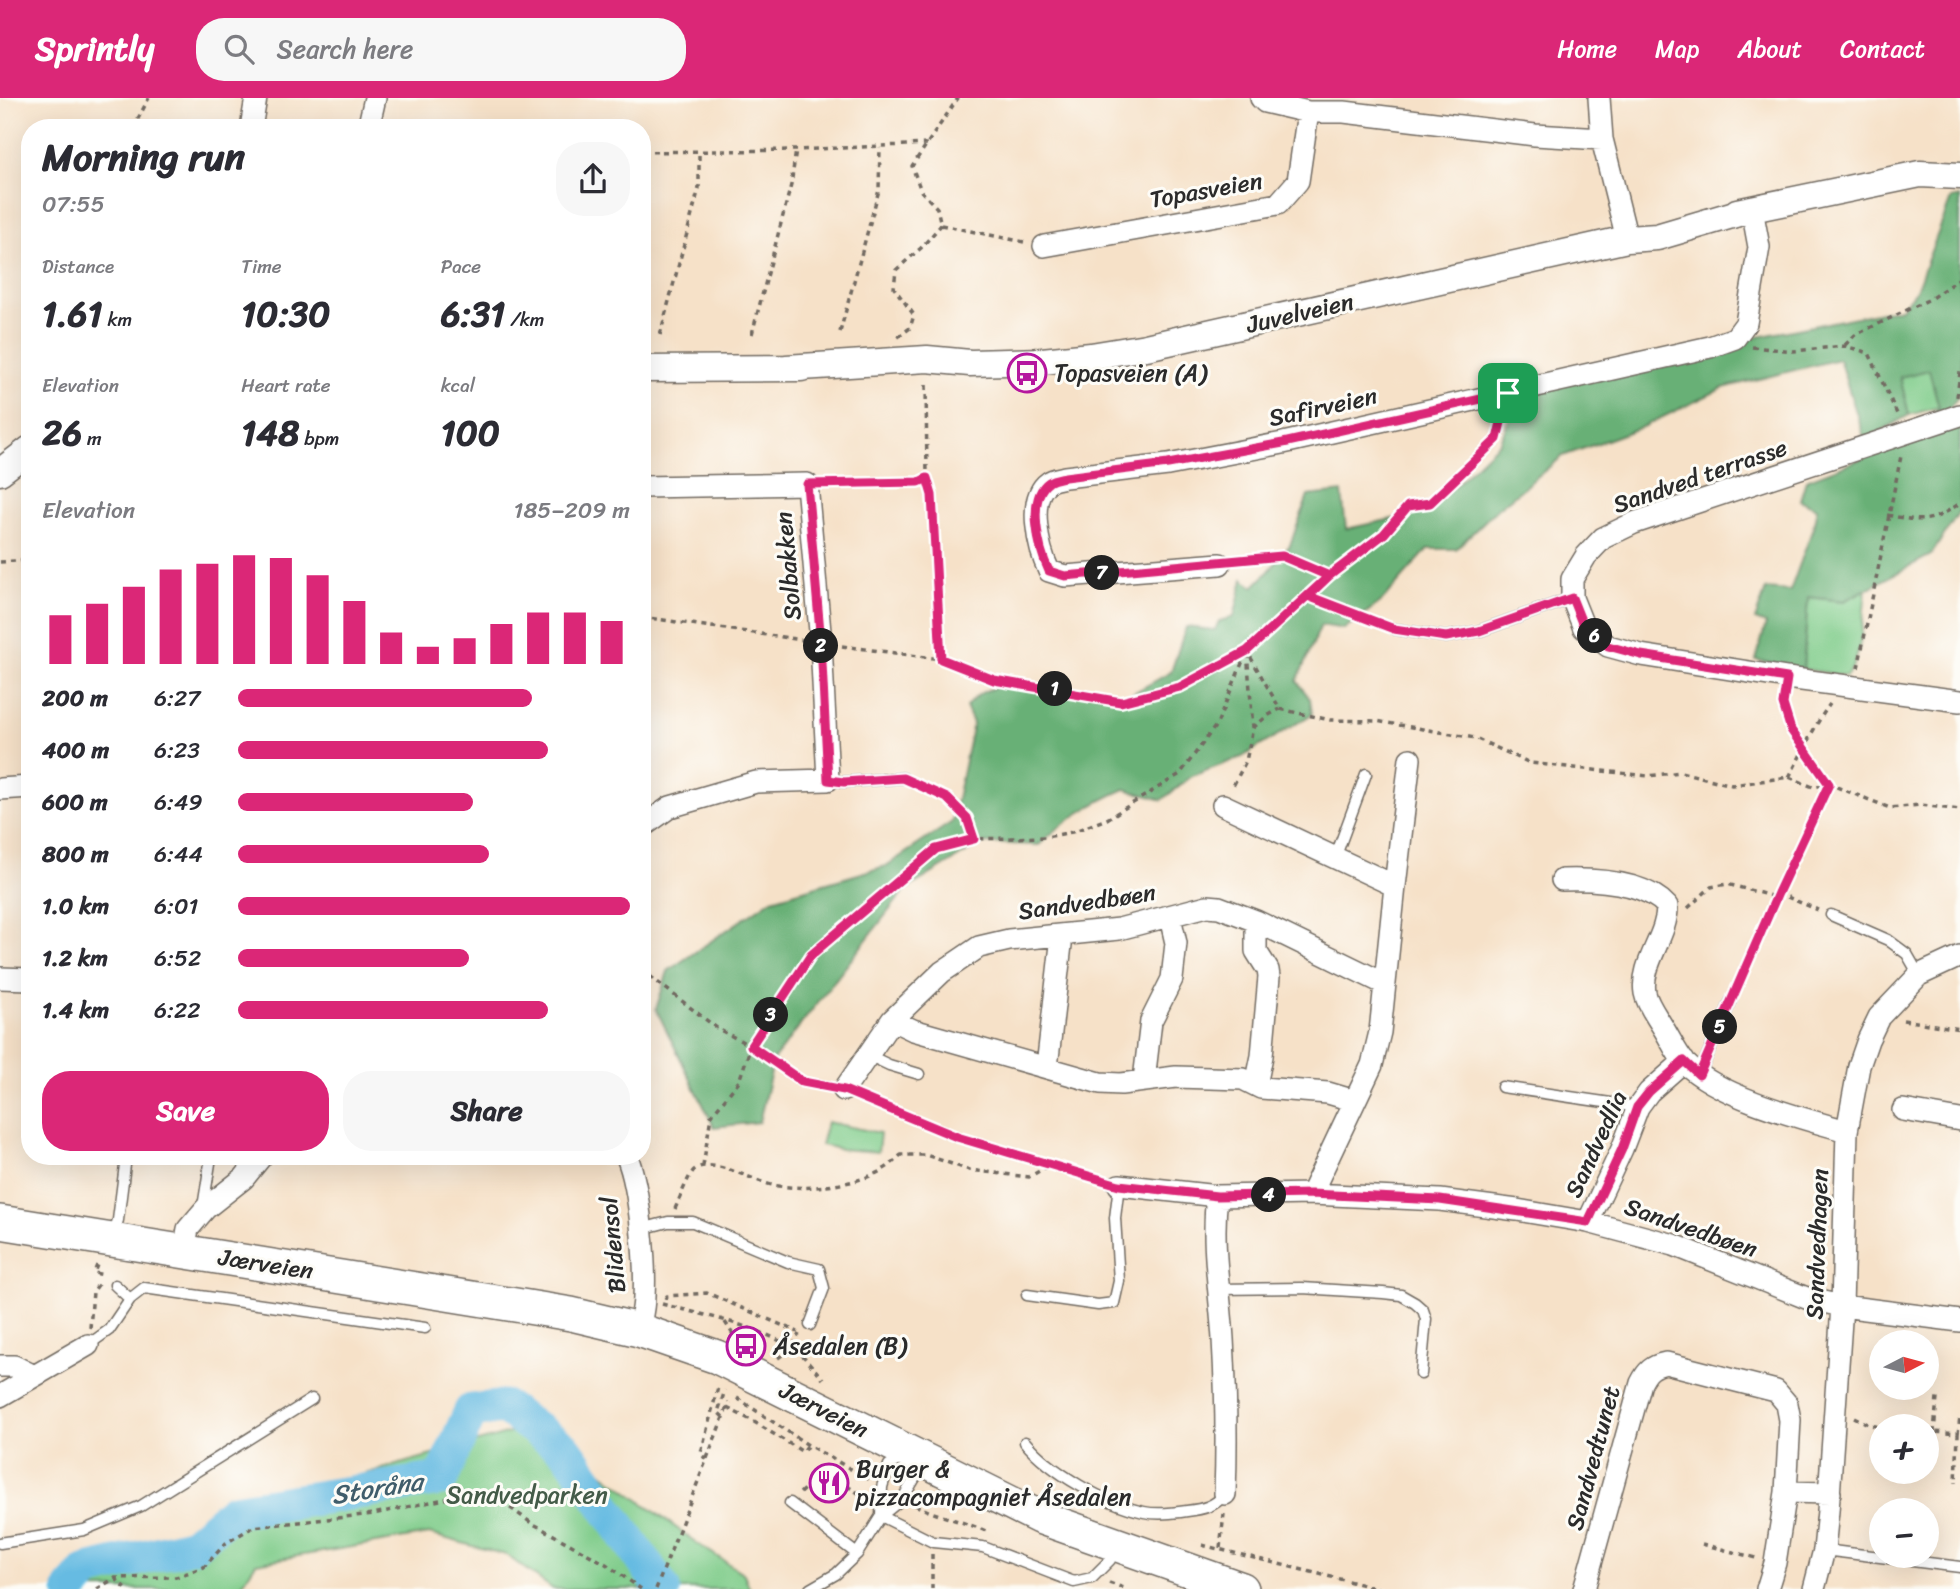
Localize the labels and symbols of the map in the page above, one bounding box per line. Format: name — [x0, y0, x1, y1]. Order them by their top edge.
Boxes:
street label: Topasveien — [1146, 159, 1266, 221]
street label: Juvelveien — [1241, 280, 1358, 346]
bus stop icon: Topasveien (A) — [1006, 352, 1048, 394]
place label: Topasveien (A) — [1054, 352, 1208, 394]
pin — [1478, 363, 1538, 423]
street label: Safirveien — [1265, 375, 1381, 439]
street label: Sandved terrasse — [1607, 427, 1793, 525]
street label: Solbakken — [762, 510, 814, 622]
pin: 7 — [1084, 556, 1120, 590]
pin: 6 — [1578, 618, 1612, 654]
pin: 2 — [804, 628, 838, 664]
pin: 1 — [1038, 672, 1072, 706]
street label: Sandvedbøen — [1016, 872, 1158, 932]
pin: 3 — [754, 998, 788, 1032]
pin: 5 — [1702, 1010, 1738, 1044]
street label: Sandvedlia — [1553, 1083, 1639, 1205]
street label: Sandvedhagen — [1793, 1168, 1841, 1320]
pin: 4 — [1252, 1178, 1286, 1212]
street label: Sandvedbøen — [1619, 1186, 1763, 1270]
street label: Blidensol — [588, 1194, 638, 1295]
street label: Jærveien — [215, 1236, 316, 1292]
bus stop icon: Åsedalen (B) — [725, 1325, 767, 1367]
place label: Åsedalen (B) — [772, 1325, 908, 1367]
north arrow — [1869, 1330, 1939, 1400]
street label: Jærveien — [771, 1369, 876, 1450]
street label: Sandvedtunet — [1554, 1381, 1632, 1535]
place label: Burger & pizzacompagniet Åsedalen — [855, 1448, 1132, 1518]
water label: Storåna — [328, 1458, 429, 1518]
restaurant icon: Burger & pizzacompagniet Åsedalen — [808, 1462, 850, 1504]
park label: Sandvedparken — [446, 1474, 608, 1516]

